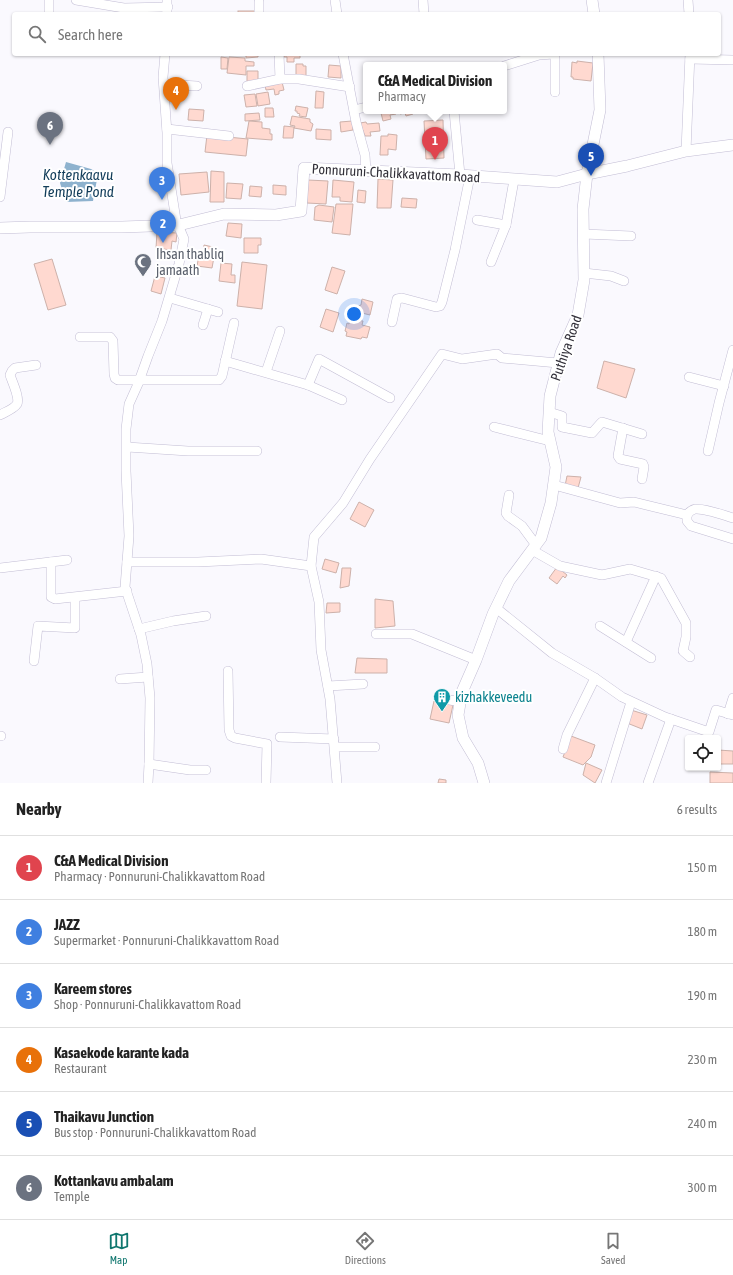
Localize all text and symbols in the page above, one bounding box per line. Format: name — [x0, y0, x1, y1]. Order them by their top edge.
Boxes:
search box — [12, 12, 721, 56]
icon: search — [26, 23, 48, 45]
text: Search here — [58, 26, 123, 43]
popup — [363, 62, 507, 114]
text: C&A Medical Division — [378, 72, 492, 89]
pin: 4 — [163, 77, 189, 110]
text: Pharmacy — [378, 89, 426, 104]
pin: 6 — [37, 112, 63, 145]
pin: 1 — [422, 127, 448, 160]
pin: 5 — [578, 143, 604, 176]
street label: Ponnuruni-Chalikkavattom Road — [311, 161, 481, 185]
water label: Kottenkaavu Temple Pond — [42, 166, 114, 200]
pin: 3 — [149, 167, 175, 200]
pin: 2 — [150, 210, 176, 243]
place label: Ihsan thabliq jamaath — [155, 246, 224, 278]
mosque icon: Ihsan thabliq jamaath — [133, 252, 153, 277]
your location — [344, 304, 364, 324]
street label: Puthiya Road — [547, 313, 585, 383]
building icon: kizhakkeveedu — [432, 687, 452, 712]
place label: kizhakkeveedu — [455, 689, 532, 705]
map controls — [685, 735, 721, 771]
button: locate — [685, 735, 721, 771]
text: Nearby — [16, 799, 62, 819]
text: 6 results — [677, 802, 717, 817]
text: C&A Medical Division — [54, 852, 168, 869]
text: 1 — [26, 860, 32, 875]
text: 150 m — [688, 860, 717, 875]
text: Pharmacy · Ponnuruni-Chalikkavattom Road — [54, 869, 265, 884]
text: JAZZ — [54, 916, 80, 933]
text: 2 — [26, 924, 32, 939]
text: 180 m — [688, 924, 717, 939]
text: Supermarket · Ponnuruni-Chalikkavattom Road — [54, 933, 279, 948]
text: Kareem stores — [54, 980, 132, 997]
text: 3 — [26, 988, 32, 1003]
text: 190 m — [688, 988, 717, 1003]
text: Shop · Ponnuruni-Chalikkavattom Road — [54, 997, 241, 1012]
text: Kasaekode karante kada — [54, 1044, 189, 1061]
text: 4 — [26, 1052, 32, 1067]
text: 230 m — [688, 1052, 717, 1067]
text: Restaurant — [54, 1061, 107, 1076]
text: Thaikavu Junction — [54, 1108, 154, 1125]
text: 5 — [26, 1116, 32, 1131]
text: 240 m — [688, 1116, 717, 1131]
text: Bus stop · Ponnuruni-Chalikkavattom Road — [54, 1125, 256, 1140]
text: Kottankavu ambalam — [54, 1172, 174, 1189]
text: 6 — [26, 1180, 32, 1195]
text: 300 m — [688, 1180, 717, 1195]
text: Temple — [54, 1189, 90, 1204]
tab: Map — [108, 1230, 130, 1266]
tab: Directions — [345, 1230, 386, 1266]
tab: Saved — [601, 1230, 625, 1266]

